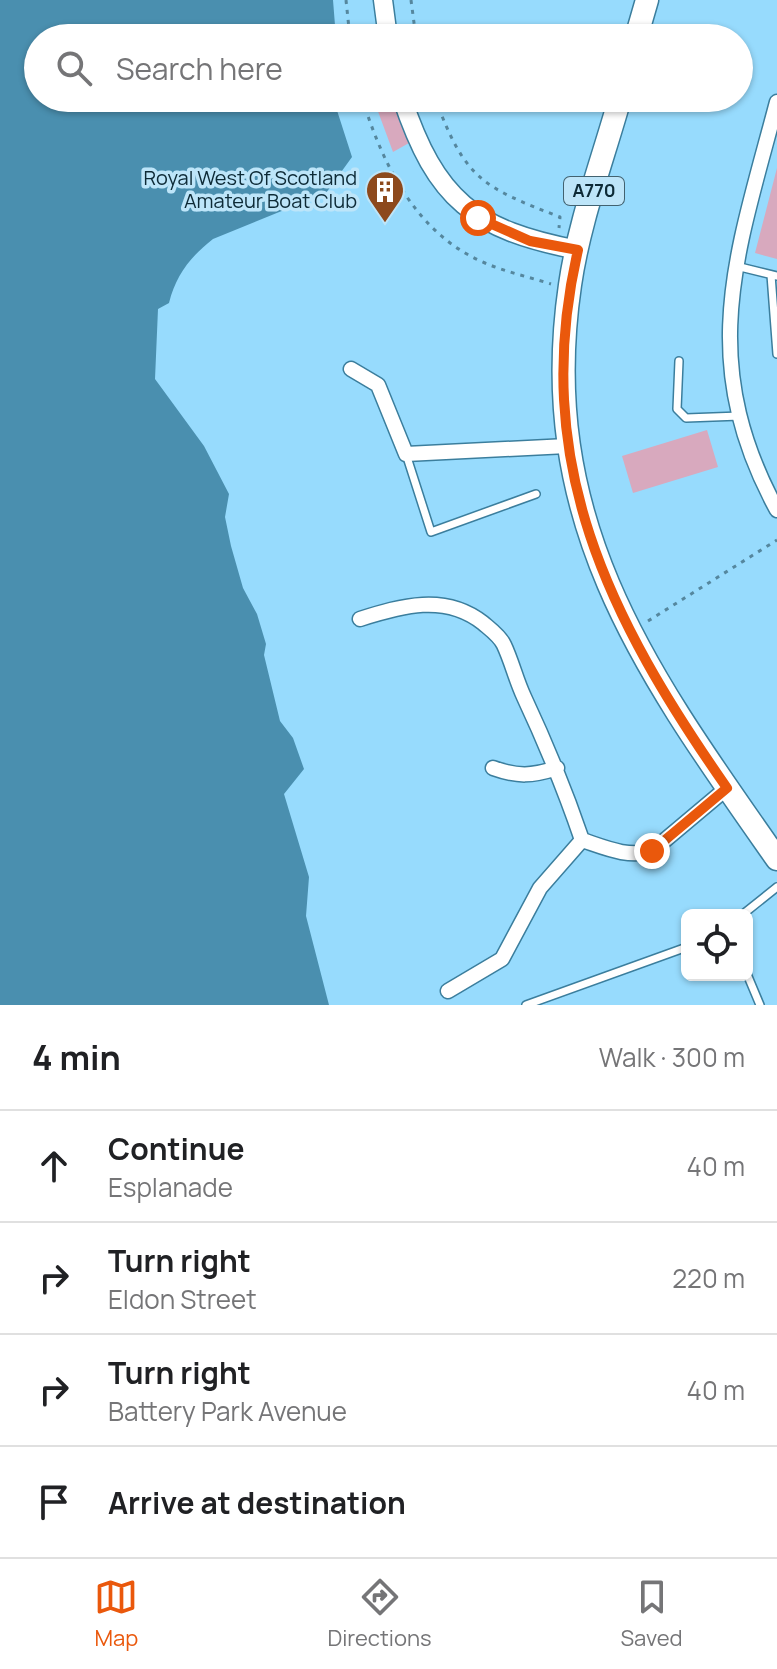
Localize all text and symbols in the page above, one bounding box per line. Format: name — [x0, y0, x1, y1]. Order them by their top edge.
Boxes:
search box — [24, 24, 753, 112]
icon: search — [52, 46, 96, 90]
text: Search here — [116, 48, 283, 89]
place label: Royal West Of Scotland Amateur Boat Club — [143, 164, 357, 214]
building icon: Royal West Of Scotland Amateur Boat Club — [364, 169, 406, 224]
road number: A770 — [564, 177, 624, 205]
route start — [460, 200, 496, 236]
route end — [634, 833, 670, 869]
map controls — [681, 909, 753, 981]
button: locate — [681, 909, 753, 981]
text: 4 min — [32, 1034, 121, 1080]
text: Walk · 300 m — [599, 1039, 745, 1075]
text: Continue — [108, 1128, 244, 1169]
icon: ahead — [32, 1144, 76, 1188]
text: 40 m — [687, 1148, 745, 1184]
text: Esplanade — [108, 1169, 233, 1205]
text: Turn right — [108, 1240, 251, 1281]
icon: right — [32, 1256, 76, 1300]
text: 220 m — [672, 1260, 745, 1296]
text: Eldon Street — [108, 1281, 257, 1317]
text: Turn right — [108, 1352, 251, 1393]
icon: right — [32, 1368, 76, 1412]
text: 40 m — [687, 1372, 745, 1408]
text: Battery Park Avenue — [108, 1393, 347, 1429]
icon: arrive — [32, 1480, 76, 1524]
text: Arrive at destination — [108, 1482, 406, 1523]
tab: Map — [94, 1575, 138, 1653]
tab: Directions — [327, 1575, 432, 1653]
tab: Saved — [621, 1575, 683, 1653]

